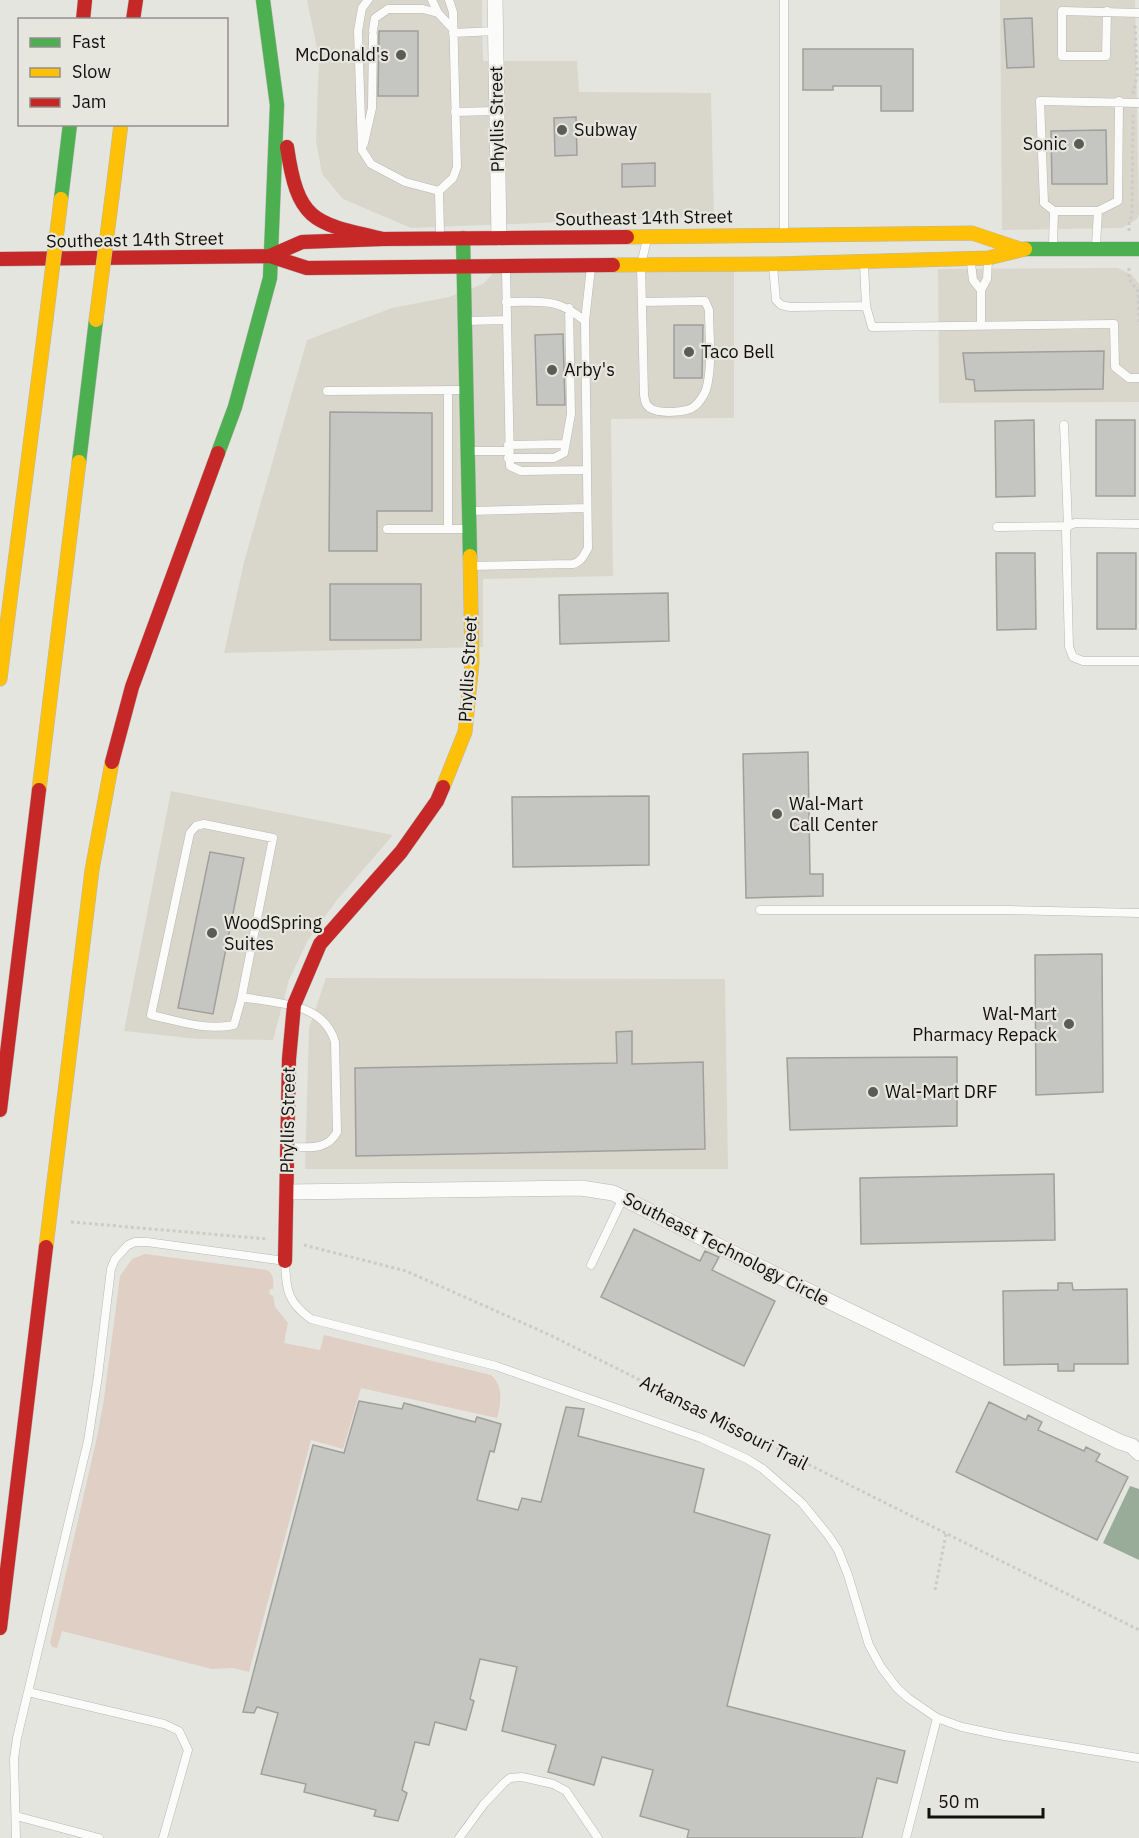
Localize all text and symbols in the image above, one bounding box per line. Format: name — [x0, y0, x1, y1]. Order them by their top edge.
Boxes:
legend — [18, 18, 228, 126]
text: Fast — [72, 30, 106, 53]
place label: McDonald's — [295, 43, 389, 66]
marker: McDonald's — [394, 48, 408, 62]
text: Slow — [72, 60, 111, 83]
street label: Phyllis Street — [484, 66, 509, 172]
text: Jam — [72, 90, 107, 113]
place label: Subway — [574, 118, 637, 141]
marker: Subway — [555, 123, 569, 137]
place label: Sonic — [1023, 132, 1067, 155]
marker: Sonic — [1072, 137, 1086, 151]
street label: Southeast 14th Street — [555, 204, 733, 231]
street label: Southeast 14th Street — [46, 226, 224, 253]
place label: Taco Bell — [701, 340, 774, 363]
marker: Taco Bell — [682, 345, 696, 359]
place label: Arby's — [564, 358, 615, 381]
marker: Arby's — [545, 363, 559, 377]
street label: Phyllis Street — [453, 615, 482, 723]
place label: Wal-Mart Call Center — [789, 792, 878, 836]
marker: Wal-Mart Call Center — [770, 807, 784, 821]
place label: WoodSpring Suites — [224, 911, 323, 955]
marker: WoodSpring Suites — [205, 926, 219, 940]
place label: Wal-Mart Pharmacy Repack — [912, 1002, 1058, 1046]
marker: Wal-Mart Pharmacy Repack — [1062, 1017, 1076, 1031]
street label: Phyllis Street — [275, 1067, 300, 1173]
place label: Wal-Mart DRF — [885, 1080, 998, 1103]
marker: Wal-Mart DRF — [866, 1085, 880, 1099]
street label: Southeast Technology Circle — [619, 1186, 833, 1311]
street label: Arkansas Missouri Trail — [636, 1370, 812, 1475]
scale bar — [929, 1781, 1043, 1819]
text: 50 m — [938, 1790, 980, 1813]

